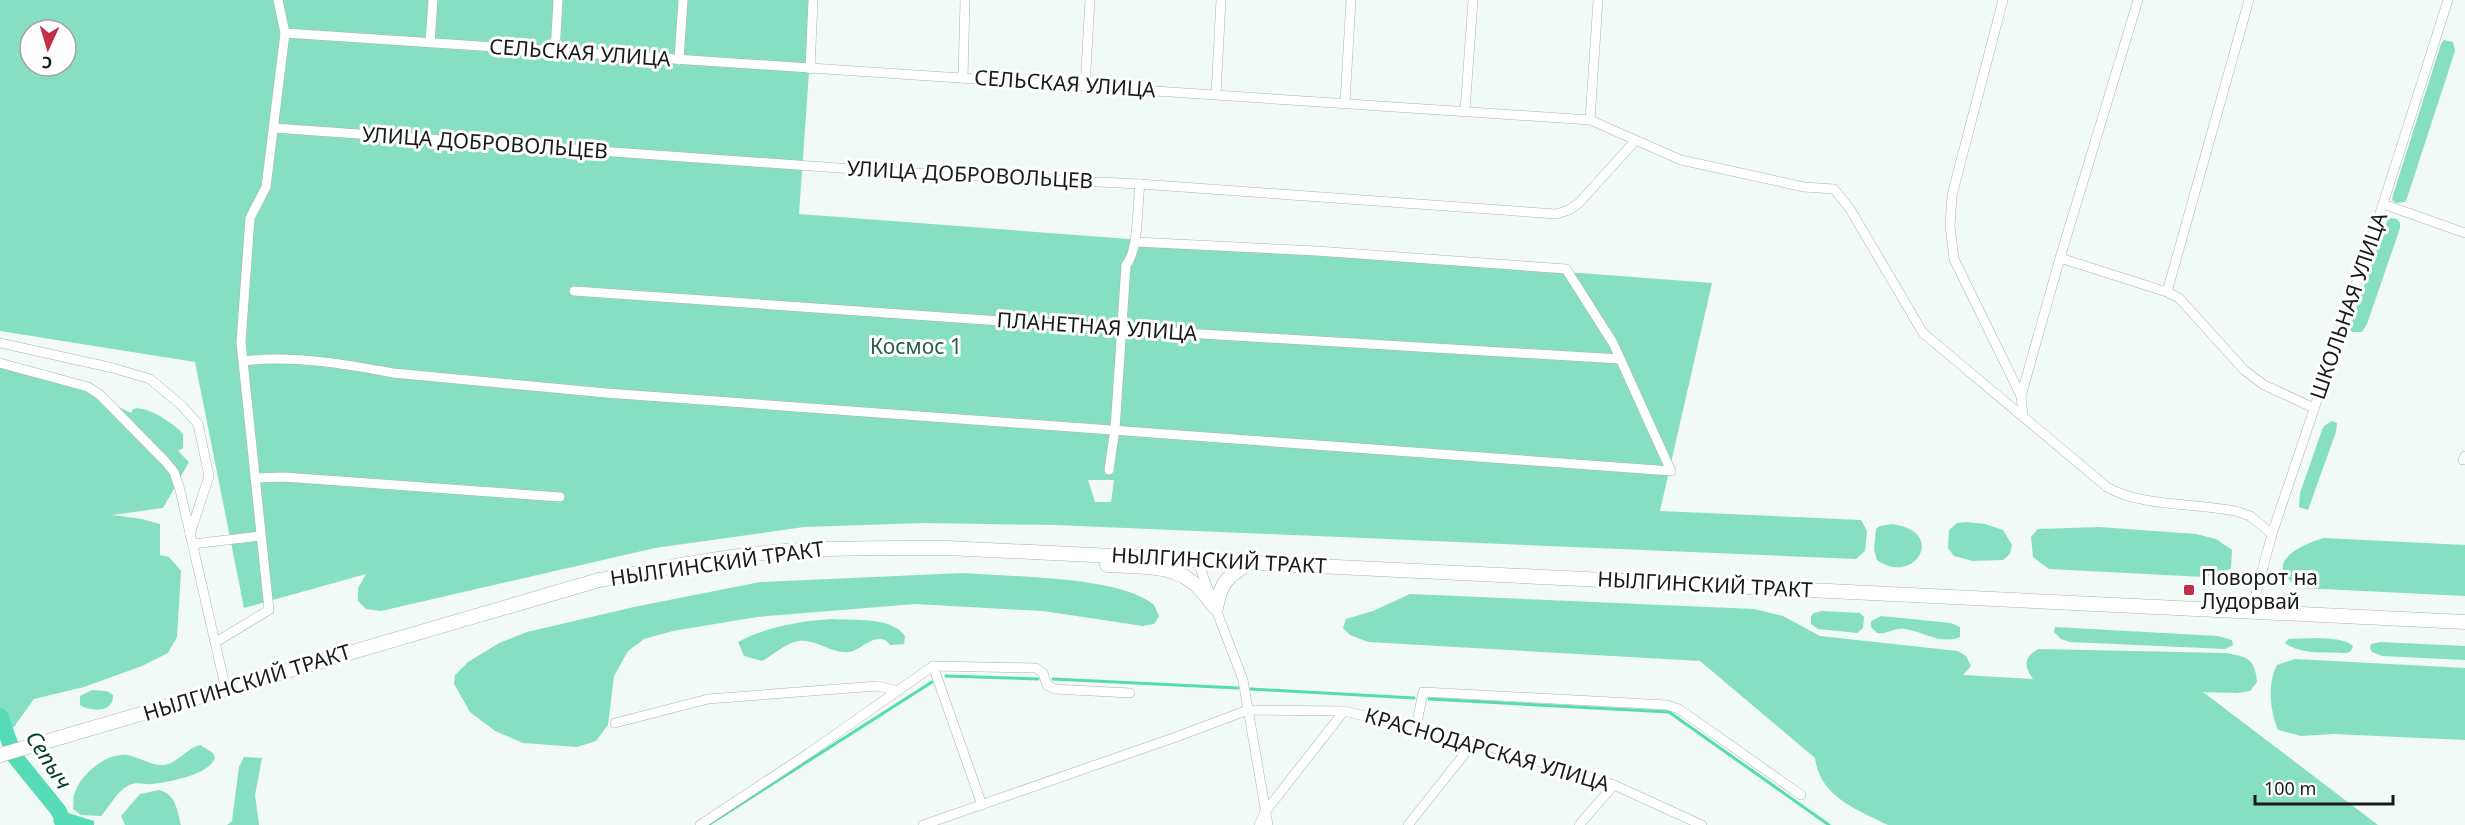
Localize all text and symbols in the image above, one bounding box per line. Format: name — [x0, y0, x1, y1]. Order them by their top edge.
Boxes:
north arrow — [18, 18, 78, 78]
street label: СЕЛЬСКАЯ УЛИЦА — [488, 32, 672, 72]
text: С — [41, 52, 53, 74]
street label: СЕЛЬСКАЯ УЛИЦА — [973, 63, 1157, 103]
street label: УЛИЦА ДОБРОВОЛЬЦЕВ — [361, 119, 609, 165]
street label: УЛИЦА ДОБРОВОЛЬЦЕВ — [846, 154, 1094, 194]
street label: ШКОЛЬНАЯ УЛИЦА — [2303, 208, 2393, 403]
street label: ПЛАНЕТНАЯ УЛИЦА — [996, 305, 1199, 347]
park label: Космос 1 — [870, 332, 962, 360]
street label: НЫЛГИНСКИЙ ТРАКТ — [608, 534, 826, 592]
street label: НЫЛГИНСКИЙ ТРАКТ — [1111, 540, 1328, 580]
place label: Поворот на Лудорвай — [2201, 563, 2318, 615]
street label: НЫЛГИНСКИЙ ТРАКТ — [1597, 564, 1814, 604]
marker: Поворот на Лудорвай — [2182, 583, 2196, 597]
street label: НЫЛГИНСКИЙ ТРАКТ — [140, 637, 354, 727]
street label: КРАСНОДАРСКАЯ УЛИЦА — [1362, 701, 1613, 798]
water label: Сепыч — [20, 724, 80, 795]
scale bar — [2255, 768, 2393, 806]
text: 100 m — [2264, 776, 2316, 800]

